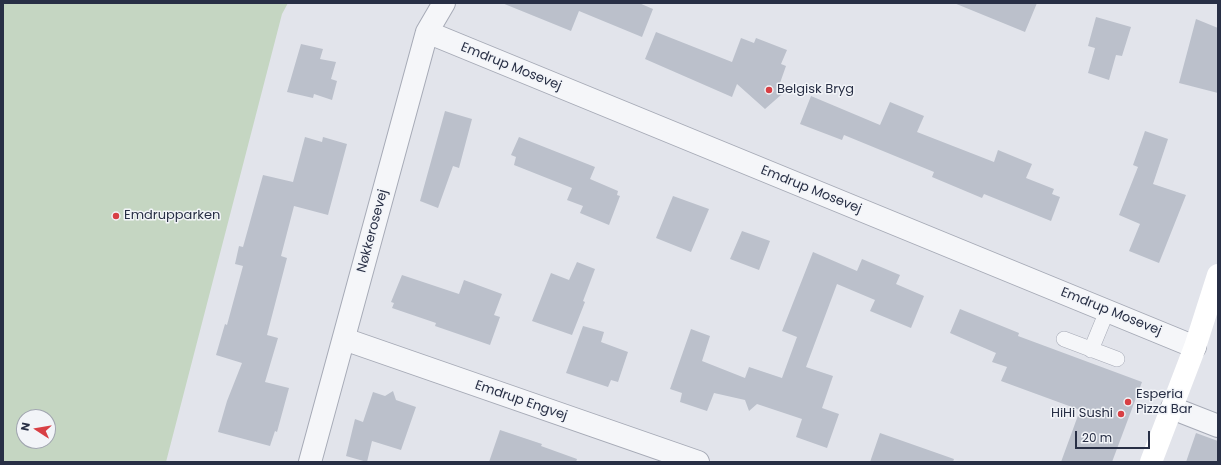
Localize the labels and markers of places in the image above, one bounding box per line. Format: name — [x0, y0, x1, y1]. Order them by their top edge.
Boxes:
place label: Belgisk Bryg — [777, 82, 854, 98]
marker: Belgisk Bryg — [764, 85, 774, 95]
place label: Emdrupparken — [124, 208, 220, 224]
marker: Emdrupparken — [111, 211, 121, 221]
place label: Esperia Pizza Bar — [1136, 387, 1192, 418]
marker: Esperia Pizza Bar — [1123, 397, 1133, 407]
place label: HiHi Sushi — [1051, 406, 1113, 422]
marker: HiHi Sushi — [1116, 409, 1126, 419]

